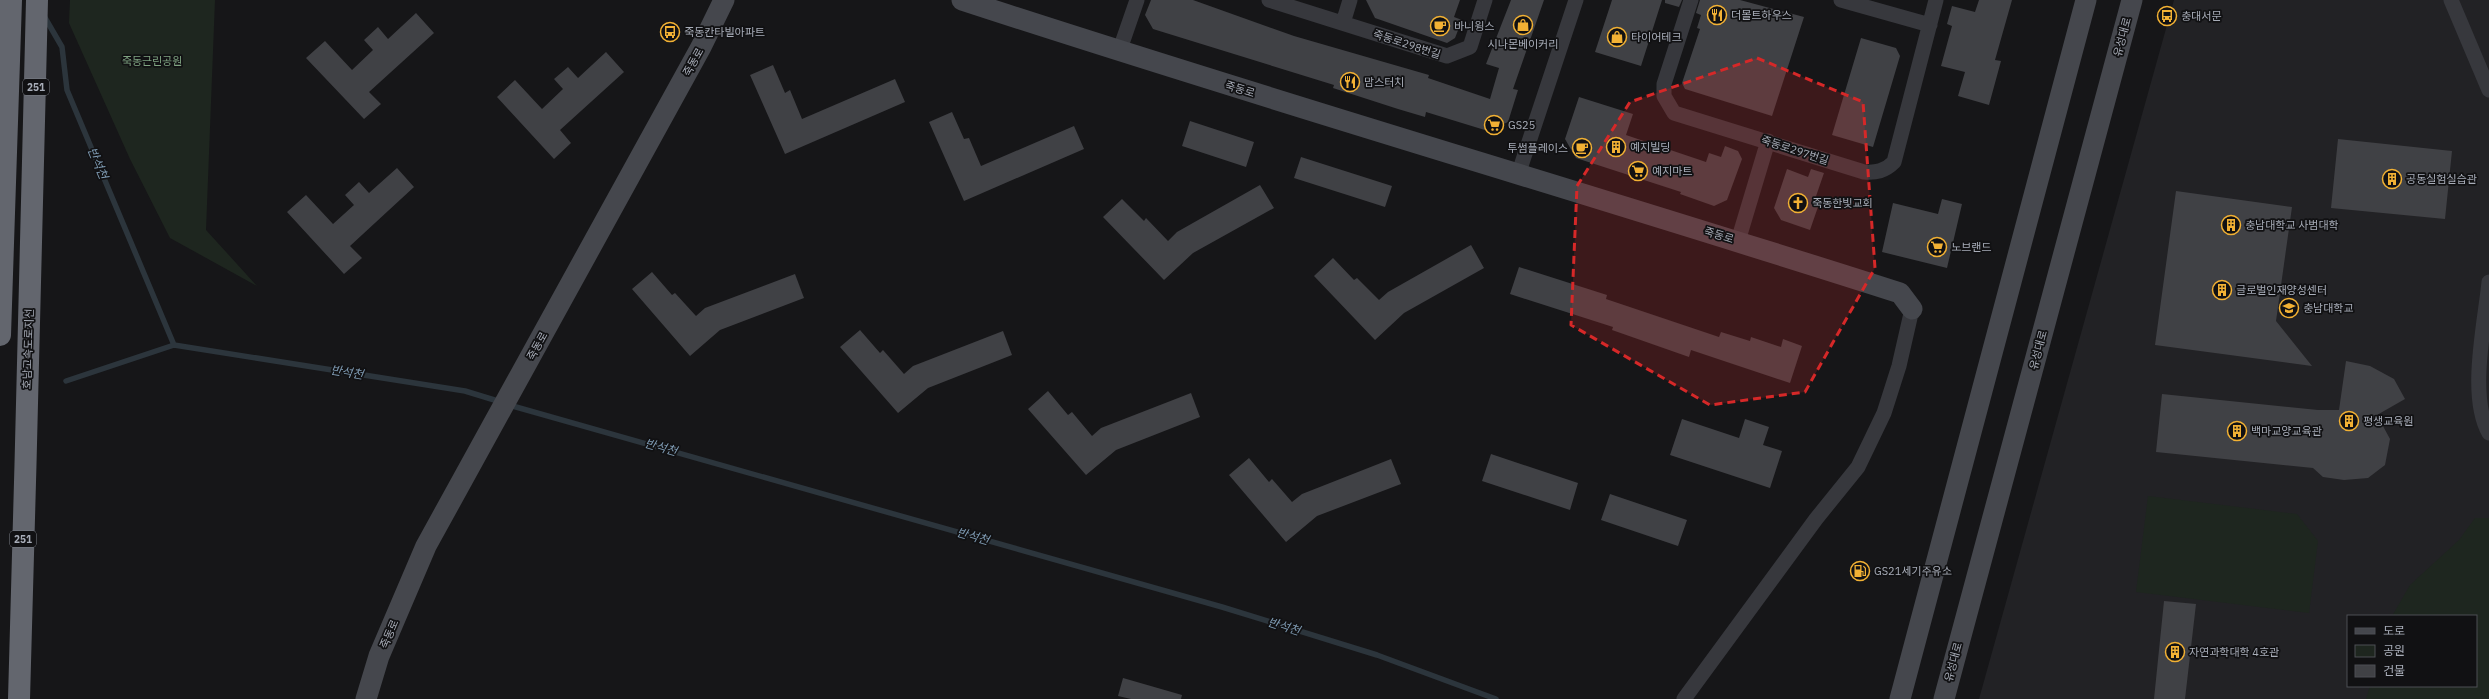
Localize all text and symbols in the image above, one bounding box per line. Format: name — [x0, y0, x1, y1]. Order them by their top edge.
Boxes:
restaurant icon: 더몰트하우스 — [1706, 4, 1728, 26]
bus stop icon: 충대서문 — [2156, 5, 2178, 27]
place label: 더몰트하우스 — [1731, 8, 1792, 22]
place label: 충대서문 — [2181, 9, 2221, 23]
shop icon: 시나몬베이커리 — [1512, 14, 1534, 36]
cafe icon: 바니윙스 — [1429, 15, 1451, 37]
street label: 유성대로 — [2110, 16, 2134, 58]
place label: 바니윙스 — [1454, 19, 1494, 33]
bus stop icon: 죽동칸타빌아파트 — [659, 21, 681, 43]
place label: 죽동칸타빌아파트 — [684, 25, 765, 39]
street label: 죽동로298번길 — [1371, 26, 1443, 62]
shop icon: 타이어테크 — [1606, 26, 1628, 48]
place label: 타이어테크 — [1631, 30, 1682, 44]
place label: 시나몬베이커리 — [1488, 37, 1558, 51]
street label: 죽동로 — [680, 45, 706, 79]
park label: 죽동근린공원 — [122, 54, 182, 68]
restaurant icon: 맘스터치 — [1339, 71, 1361, 93]
place label: 맘스터치 — [1364, 75, 1404, 89]
street label: 죽동로 — [1223, 78, 1257, 100]
road number: 251 — [23, 79, 49, 95]
supermarket icon: GS25 — [1483, 114, 1505, 136]
place label: GS25 — [1508, 118, 1535, 132]
street label: 죽동로297번길 — [1759, 132, 1831, 168]
building icon: 예지빌딩 — [1605, 136, 1627, 158]
cafe icon: 투썸플레이스 — [1571, 137, 1593, 159]
place label: 예지빌딩 — [1630, 140, 1670, 154]
place label: 투썸플레이스 — [1507, 141, 1568, 155]
water label: 반석천 — [85, 145, 112, 183]
supermarket icon: 예지마트 — [1627, 160, 1649, 182]
place label: 예지마트 — [1652, 164, 1692, 178]
building icon: 공동실험실습관 — [2381, 168, 2403, 190]
place label: 공동실험실습관 — [2406, 172, 2477, 186]
church icon: 죽동한빛교회 — [1787, 192, 1809, 214]
place label: 죽동한빛교회 — [1812, 196, 1873, 210]
building icon: 충남대학교 사범대학 — [2220, 214, 2242, 236]
place label: 충남대학교 사범대학 — [2245, 218, 2339, 232]
street label: 죽동로 — [1702, 224, 1736, 246]
supermarket icon: 노브랜드 — [1926, 236, 1948, 258]
place label: 노브랜드 — [1951, 240, 1991, 254]
building icon: 글로벌인재양성센터 — [2211, 279, 2233, 301]
place label: 글로벌인재양성센터 — [2236, 283, 2327, 297]
school or university icon: 충남대학교 — [2278, 297, 2300, 319]
place label: 충남대학교 — [2303, 301, 2354, 315]
street label: 호남고속도로지선 — [20, 308, 36, 390]
street label: 죽동로 — [524, 329, 550, 363]
street label: 유성대로 — [2026, 329, 2050, 371]
water label: 반석천 — [329, 362, 366, 382]
building icon: 평생교육원 — [2338, 410, 2360, 432]
place label: 평생교육원 — [2363, 414, 2414, 428]
building icon: 백마교양교육관 — [2226, 420, 2248, 442]
place label: 백마교양교육관 — [2251, 424, 2322, 438]
water label: 반석천 — [643, 435, 681, 459]
water label: 반석천 — [955, 524, 993, 548]
road number: 251 — [10, 531, 36, 547]
fuel station icon: GS21세기주유소 — [1849, 560, 1871, 582]
place label: GS21세기주유소 — [1874, 564, 1952, 578]
water label: 반석천 — [1266, 614, 1304, 639]
legend — [2347, 615, 2477, 687]
street label: 죽동로 — [377, 617, 401, 651]
text: 도로 — [2383, 623, 2405, 638]
street label: 유성대로 — [1941, 641, 1965, 683]
building icon: 자연과학대학 4호관 — [2164, 641, 2186, 663]
text: 공원 — [2383, 643, 2405, 658]
place label: 자연과학대학 4호관 — [2189, 645, 2279, 659]
text: 건물 — [2383, 663, 2405, 678]

